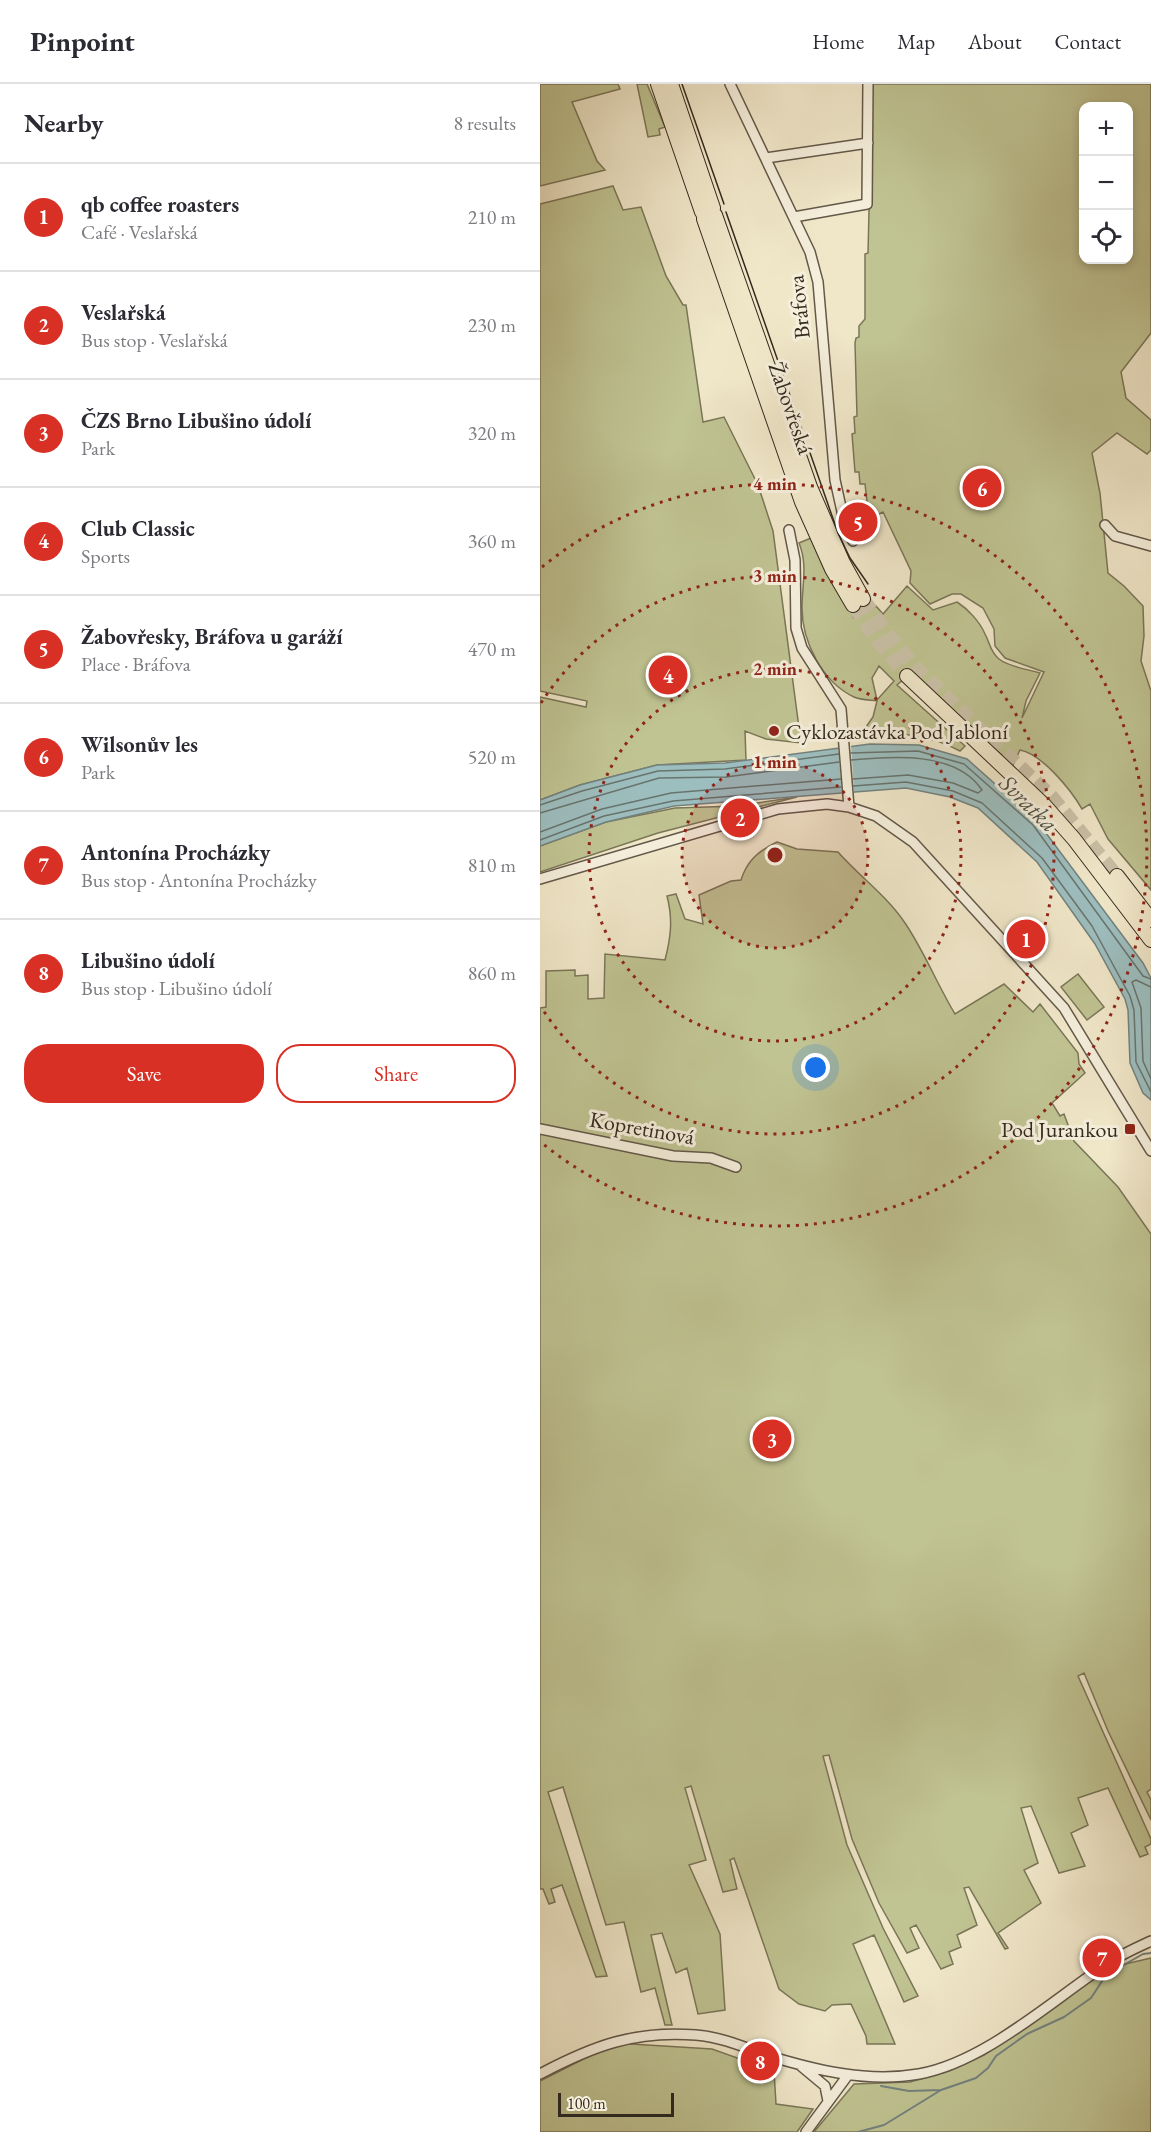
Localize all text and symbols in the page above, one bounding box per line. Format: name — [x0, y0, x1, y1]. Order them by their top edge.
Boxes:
text: Pinpoint — [30, 23, 135, 59]
text: Home — [812, 28, 864, 55]
text: Map — [897, 28, 935, 55]
text: About — [968, 28, 1021, 55]
text: Contact — [1054, 28, 1121, 55]
map controls — [1079, 102, 1133, 264]
button: + — [1079, 102, 1133, 156]
text: Nearby — [24, 106, 104, 140]
text: 8 results — [453, 110, 516, 136]
button: − — [1079, 156, 1133, 210]
text: qb coffee roasters — [81, 190, 239, 219]
text: 1 — [38, 204, 49, 230]
text: 210 m — [468, 204, 516, 230]
button: locate — [1079, 210, 1133, 264]
text: Café · Veslařská — [81, 219, 198, 245]
street label: Bráfova — [781, 273, 817, 340]
text: Veslařská — [81, 298, 166, 327]
text: 2 — [38, 312, 49, 338]
text: 230 m — [468, 312, 516, 338]
text: Bus stop · Veslařská — [81, 327, 228, 353]
street label: Žabovřeská — [762, 358, 820, 458]
text: ČZS Brno Libušino údolí — [81, 406, 311, 435]
text: 3 — [38, 420, 49, 446]
text: 320 m — [468, 420, 516, 446]
text: Park — [81, 435, 115, 461]
pin: 6 — [962, 466, 1002, 510]
text: 4 min — [753, 472, 797, 495]
pin: 5 — [838, 500, 878, 544]
text: Club Classic — [81, 514, 195, 543]
text: 4 — [38, 528, 49, 554]
text: 360 m — [468, 528, 516, 554]
text: Sports — [81, 543, 130, 569]
text: 3 min — [753, 564, 797, 587]
text: Žabovřesky, Bráfova u garáží — [81, 622, 343, 651]
text: 5 — [38, 636, 49, 662]
text: 470 m — [468, 636, 516, 662]
text: Place · Bráfova — [81, 651, 191, 677]
pin: 4 — [648, 652, 688, 698]
text: 2 min — [753, 657, 797, 680]
place label: Cyklozastávka Pod Jabloní — [786, 717, 1008, 746]
marker: Cyklozastávka Pod Jabloní — [767, 724, 781, 738]
text: Wilsonův les — [81, 730, 198, 759]
text: 6 — [38, 744, 49, 770]
text: 520 m — [468, 744, 516, 770]
text: 1 min — [753, 750, 797, 773]
text: Park — [81, 759, 115, 785]
water label: Svratka — [992, 767, 1065, 839]
pin: 2 — [720, 796, 760, 840]
text: Antonína Procházky — [81, 838, 270, 867]
centre of rings — [765, 845, 785, 865]
text: 7 — [38, 852, 49, 878]
text: 810 m — [468, 852, 516, 878]
text: Bus stop · Antonína Procházky — [81, 867, 317, 893]
pin: 1 — [1006, 916, 1046, 962]
text: Libušino údolí — [81, 946, 215, 975]
text: 8 — [38, 960, 49, 986]
text: 860 m — [468, 960, 516, 986]
text: Bus stop · Libušino údolí — [81, 975, 272, 1001]
button: Save — [24, 1044, 264, 1103]
button: Share — [276, 1044, 516, 1103]
your location — [801, 1053, 830, 1082]
street label: Kopretinová — [587, 1105, 697, 1152]
place label: Pod Jurankou — [1001, 1115, 1118, 1144]
marker: Pod Jurankou — [1123, 1122, 1137, 1136]
pin: 3 — [752, 1416, 792, 1462]
pin: 7 — [1082, 1936, 1122, 1980]
pin: 8 — [740, 2038, 780, 2084]
scale bar — [558, 2090, 674, 2118]
text: 100 m — [567, 2093, 606, 2114]

